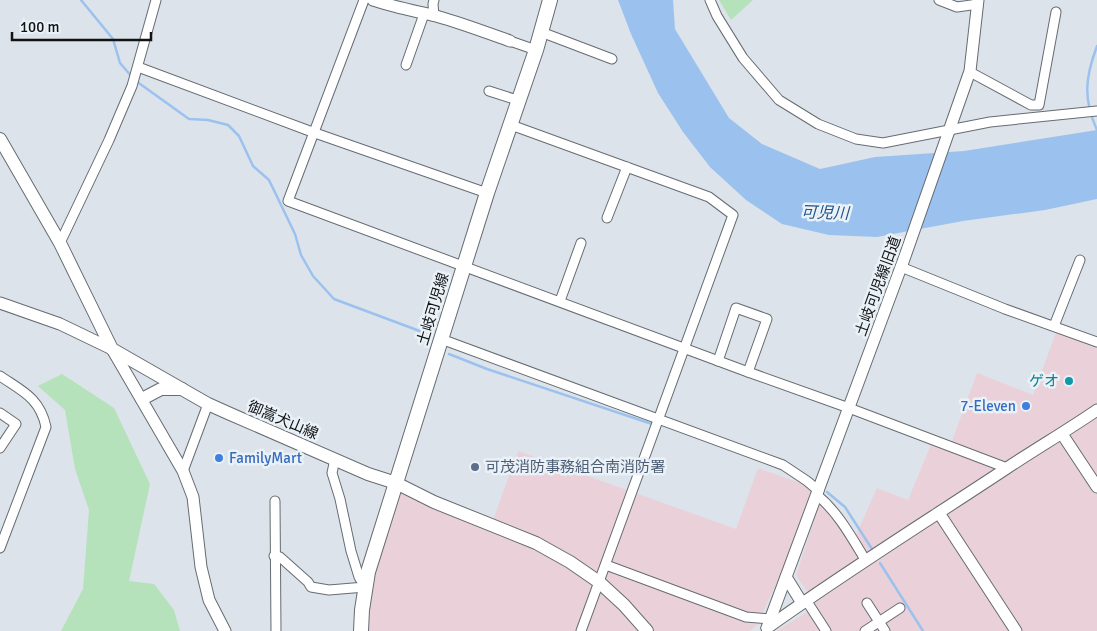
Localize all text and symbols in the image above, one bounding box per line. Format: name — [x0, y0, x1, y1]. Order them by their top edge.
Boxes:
scale bar — [12, 10, 151, 42]
text: 100 m — [20, 18, 60, 36]
water label: 可児川 — [801, 202, 851, 224]
street label: 土岐可児線旧道 — [852, 234, 904, 338]
street label: 土岐可児線 — [413, 270, 453, 348]
place label: ゲオ — [1029, 372, 1059, 390]
marker: ゲオ — [1063, 375, 1075, 387]
street label: 御嵩犬山線 — [245, 397, 321, 443]
place label: 7-Eleven — [960, 397, 1016, 415]
marker: 7-Eleven — [1020, 400, 1032, 412]
place label: FamilyMart — [229, 449, 302, 467]
marker: FamilyMart — [213, 452, 225, 464]
place label: 可茂消防事務組合南消防署 — [485, 458, 665, 476]
marker: 可茂消防事務組合南消防署 — [469, 461, 481, 473]

